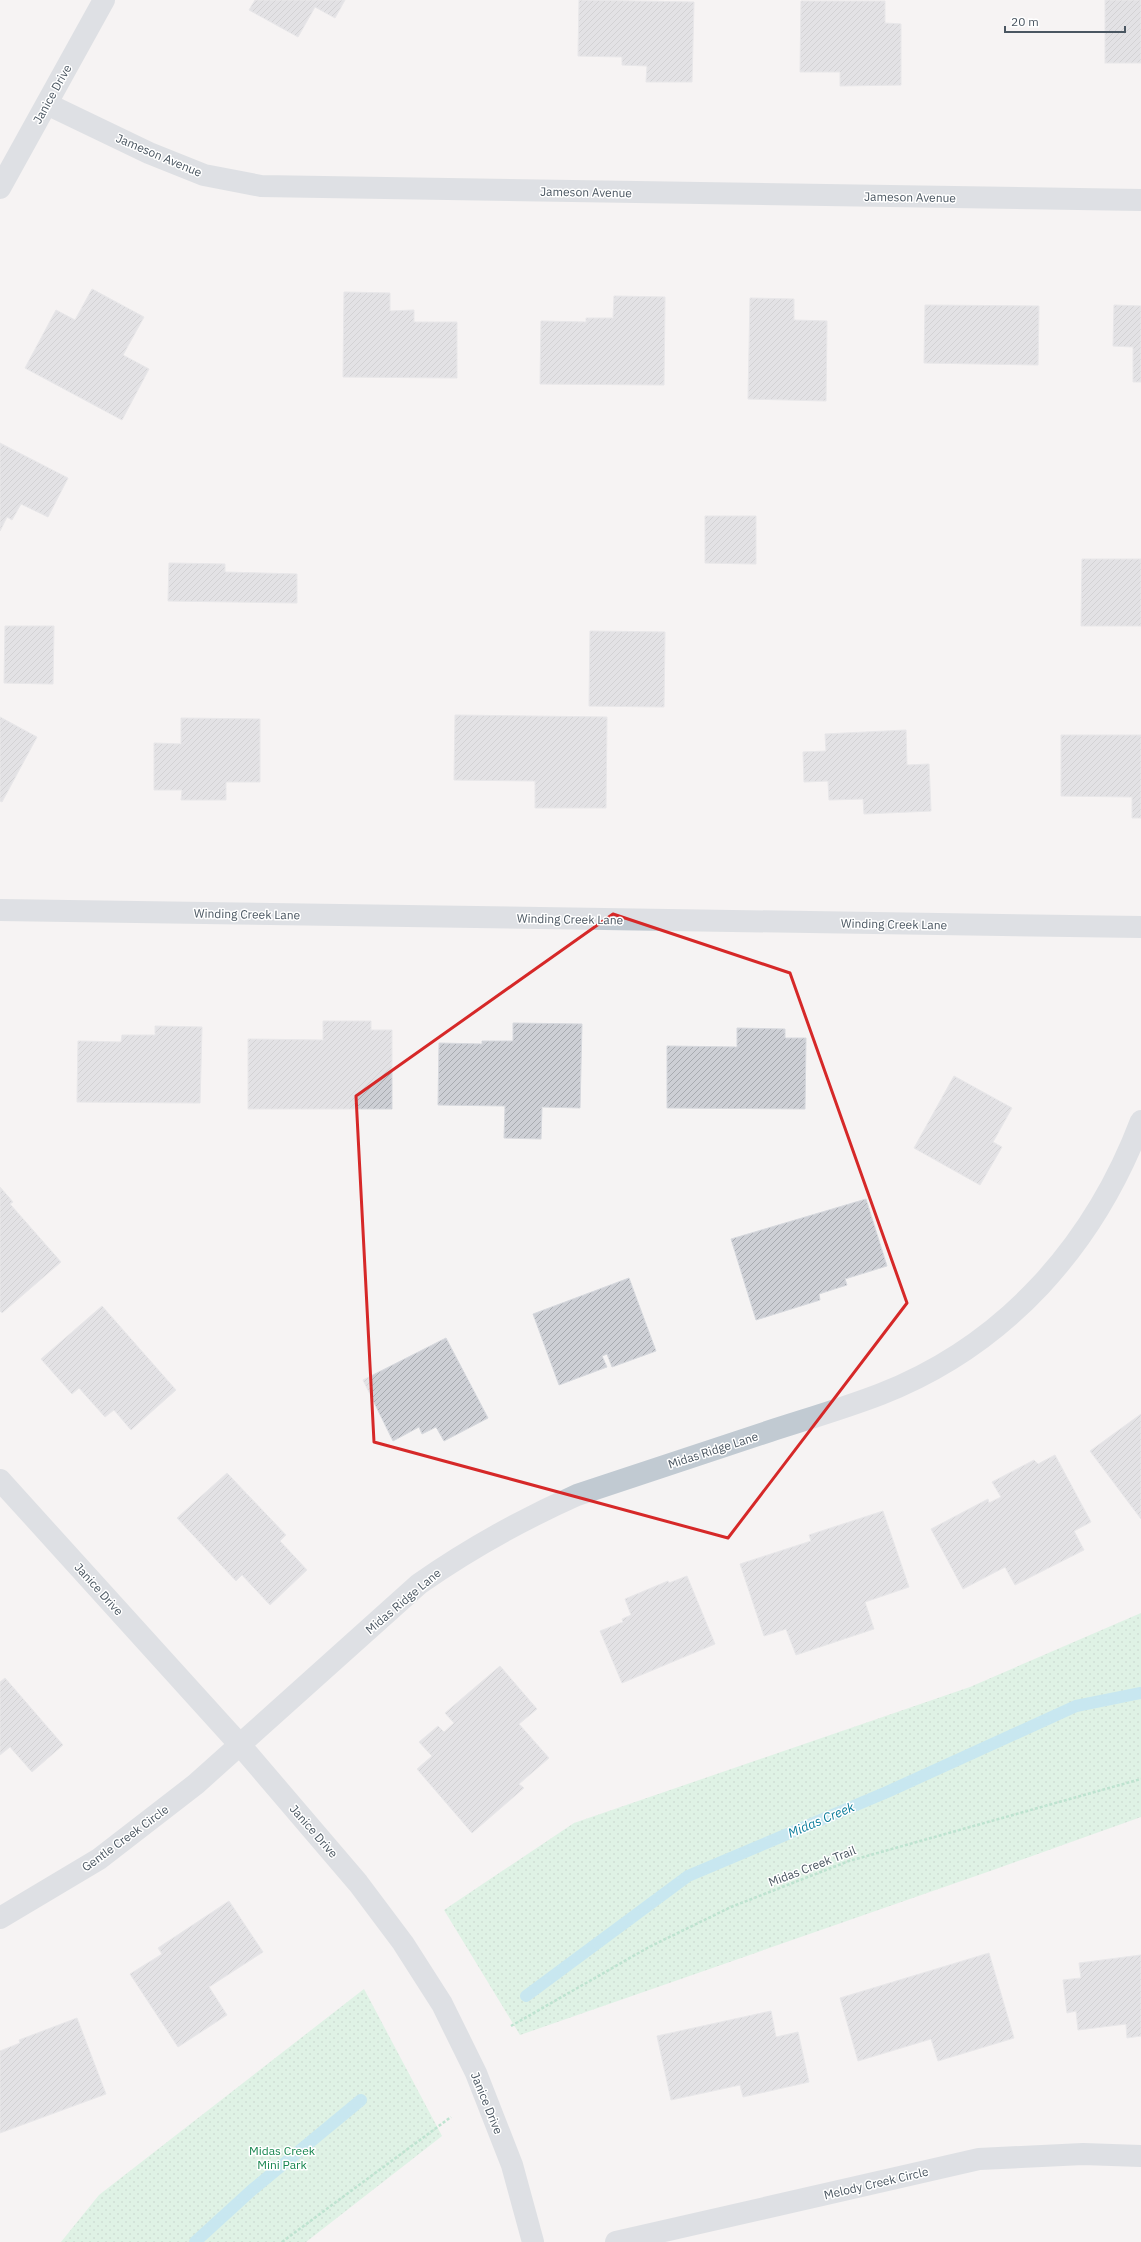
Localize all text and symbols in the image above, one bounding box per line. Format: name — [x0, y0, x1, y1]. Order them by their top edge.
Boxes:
scale bar — [1005, 8, 1125, 34]
text: 20 m — [1011, 14, 1039, 29]
street label: Janice Drive — [30, 61, 75, 126]
street label: Jameson Avenue — [114, 130, 205, 180]
street label: Jameson Avenue — [540, 184, 632, 200]
street label: Jameson Avenue — [864, 189, 956, 205]
street label: Winding Creek Lane — [194, 906, 301, 922]
street label: Winding Creek Lane — [517, 911, 624, 927]
street label: Winding Creek Lane — [841, 916, 948, 932]
street label: Midas Ridge Lane — [666, 1428, 760, 1472]
street label: Janice Drive — [71, 1560, 127, 1619]
street label: Midas Ridge Lane — [362, 1565, 444, 1637]
water label: Midas Creek — [785, 1798, 857, 1842]
street label: Gentle Creek Circle — [79, 1801, 172, 1874]
street label: Janice Drive — [287, 1801, 341, 1861]
street label: Midas Creek Trail — [766, 1842, 858, 1890]
street label: Janice Drive — [468, 2070, 506, 2137]
park label: Midas Creek Mini Park — [249, 2143, 316, 2172]
street label: Melody Creek Circle — [822, 2164, 930, 2202]

